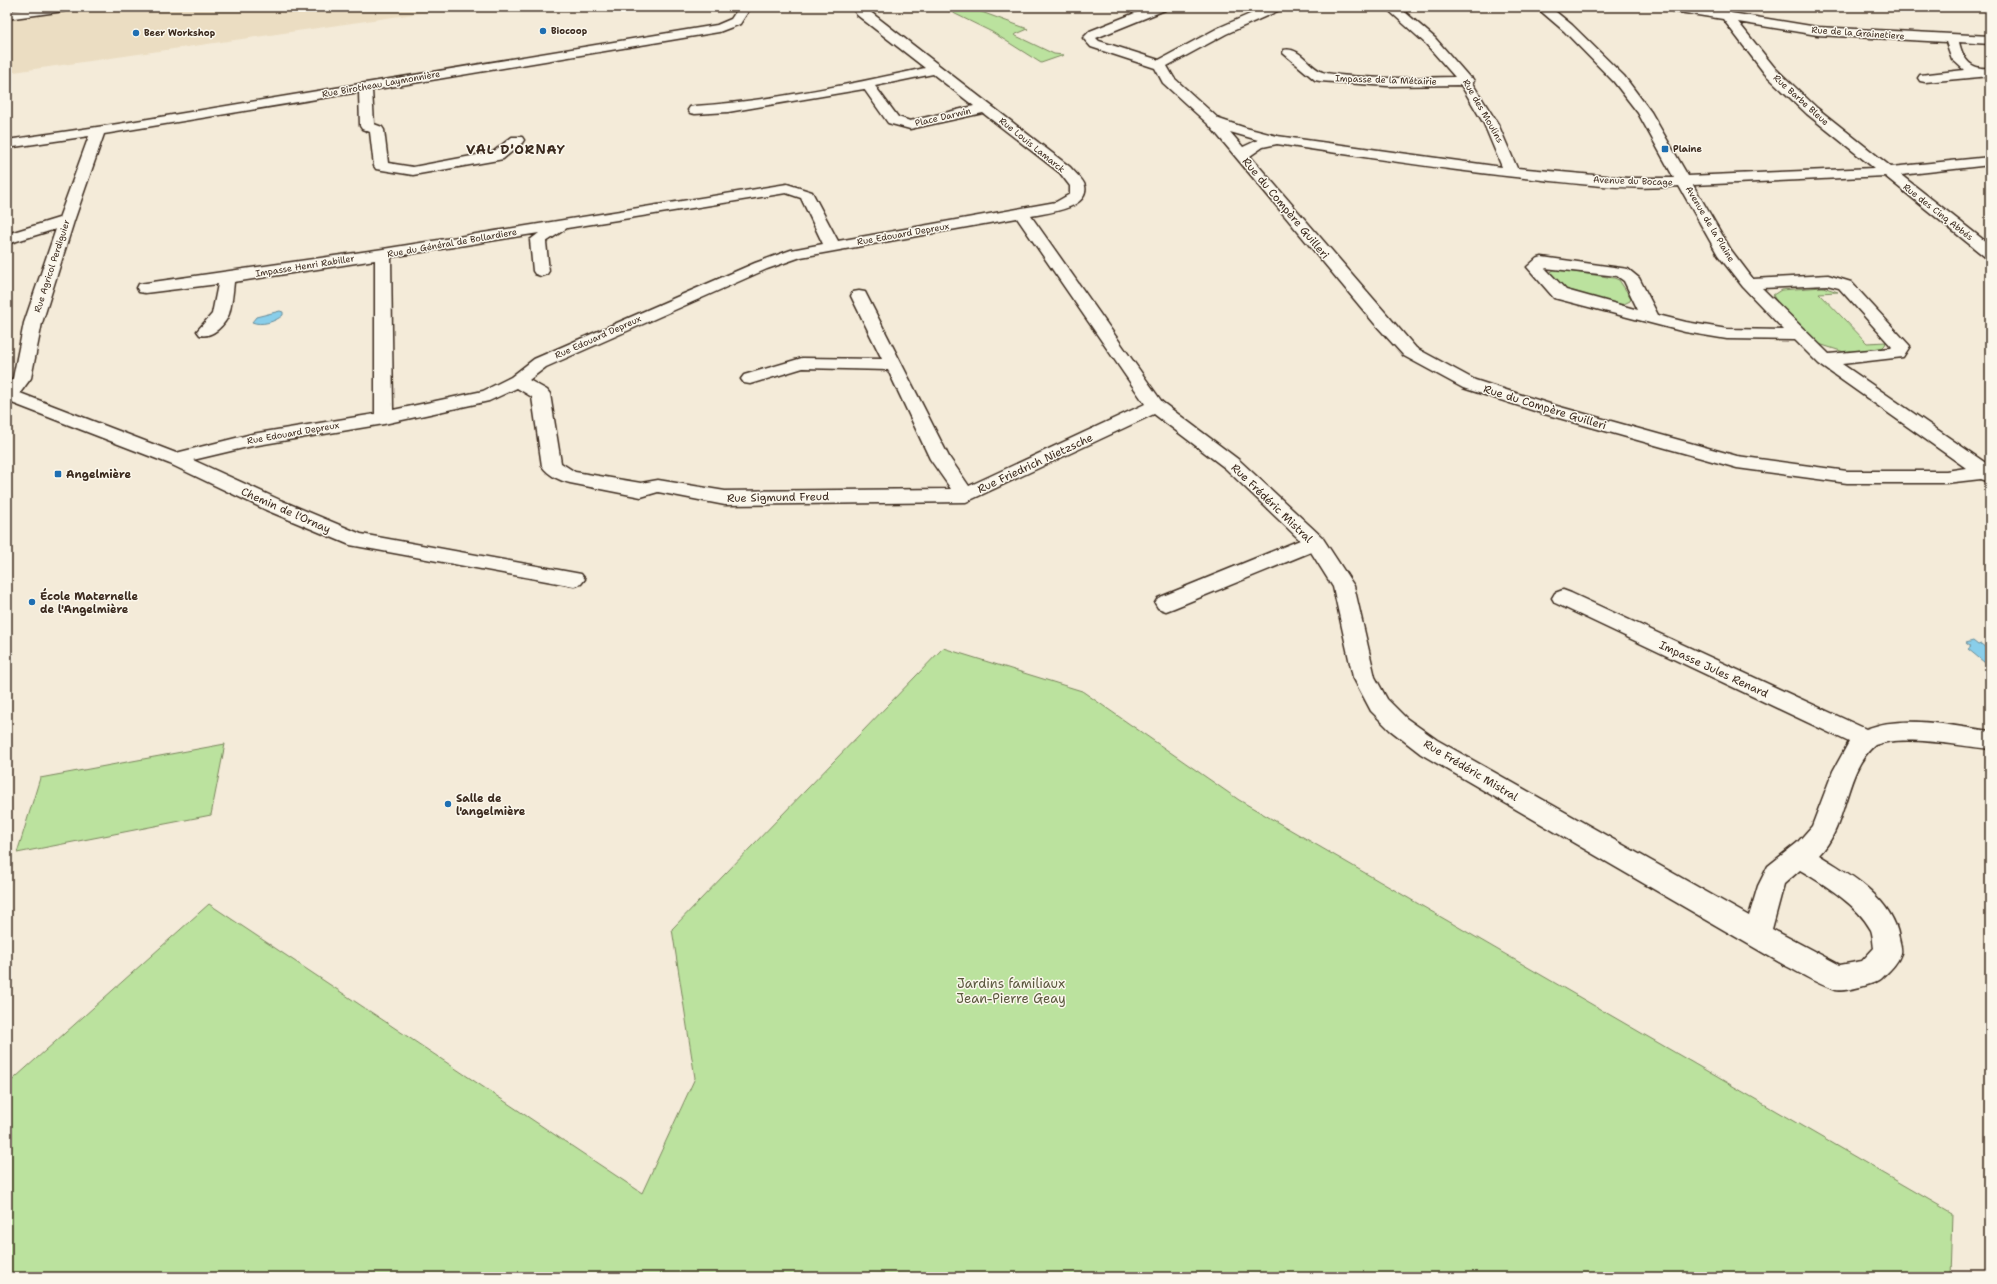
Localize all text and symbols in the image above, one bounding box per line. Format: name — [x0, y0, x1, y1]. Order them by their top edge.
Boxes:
street label: Rue de la Grainetiere — [1811, 24, 1905, 42]
place label: Biocoop — [551, 25, 588, 37]
marker: Biocoop — [538, 26, 548, 36]
place label: Beer Workshop — [144, 27, 216, 39]
marker: Beer Workshop — [131, 28, 141, 38]
street label: Rue Birotheau Laymonnière — [321, 68, 441, 100]
street label: Impasse de la Métairie — [1335, 72, 1437, 88]
street label: Rue Barbe Bleue — [1771, 72, 1831, 128]
street label: Rue des Moulins — [1460, 77, 1506, 145]
street label: Place Darwin — [914, 105, 973, 129]
street label: Rue Louis Lamarck — [997, 115, 1067, 175]
district label: VAL D'ORNAY — [466, 141, 566, 158]
place label: Plaine — [1673, 143, 1703, 155]
marker: Plaine — [1660, 144, 1670, 154]
street label: Rue du Compère Guilleri — [1239, 154, 1332, 262]
street label: Avenue du Bocage — [1593, 174, 1673, 188]
street label: Rue des Cinq Abbés — [1901, 181, 1975, 243]
street label: Avenue de la Plaine — [1683, 184, 1737, 264]
street label: Rue Agricol Perdiguier — [31, 218, 73, 314]
street label: Rue Edouard Depreux — [856, 220, 950, 248]
street label: Rue du Général de Bollardiere — [386, 226, 518, 260]
street label: Impasse Henri Rabiller — [255, 252, 355, 280]
street label: Rue Edouard Depreux — [553, 312, 643, 361]
street label: Rue du Compère Guilleri — [1481, 382, 1608, 433]
street label: Rue Edouard Depreux — [246, 419, 340, 447]
street label: Rue Friedrich Nietzsche — [975, 430, 1095, 497]
street label: Rue Frédéric Mistral — [1228, 461, 1316, 547]
place label: Angelmière — [66, 467, 131, 482]
marker: Angelmière — [53, 469, 63, 479]
street label: Chemin de l'Ornay — [239, 484, 333, 537]
street label: Rue Sigmund Freud — [727, 489, 829, 506]
place label: École Maternelle de l'Angelmière — [40, 588, 139, 617]
marker: École Maternelle de l'Angelmière — [27, 597, 37, 607]
street label: Impasse Jules Renard — [1657, 638, 1771, 701]
street label: Rue Frédéric Mistral — [1421, 736, 1521, 805]
place label: Salle de l'angelmière — [456, 791, 526, 819]
marker: Salle de l'angelmière — [443, 799, 453, 809]
park label: Jardins familiaux Jean-Pierre Geay — [956, 975, 1066, 1007]

